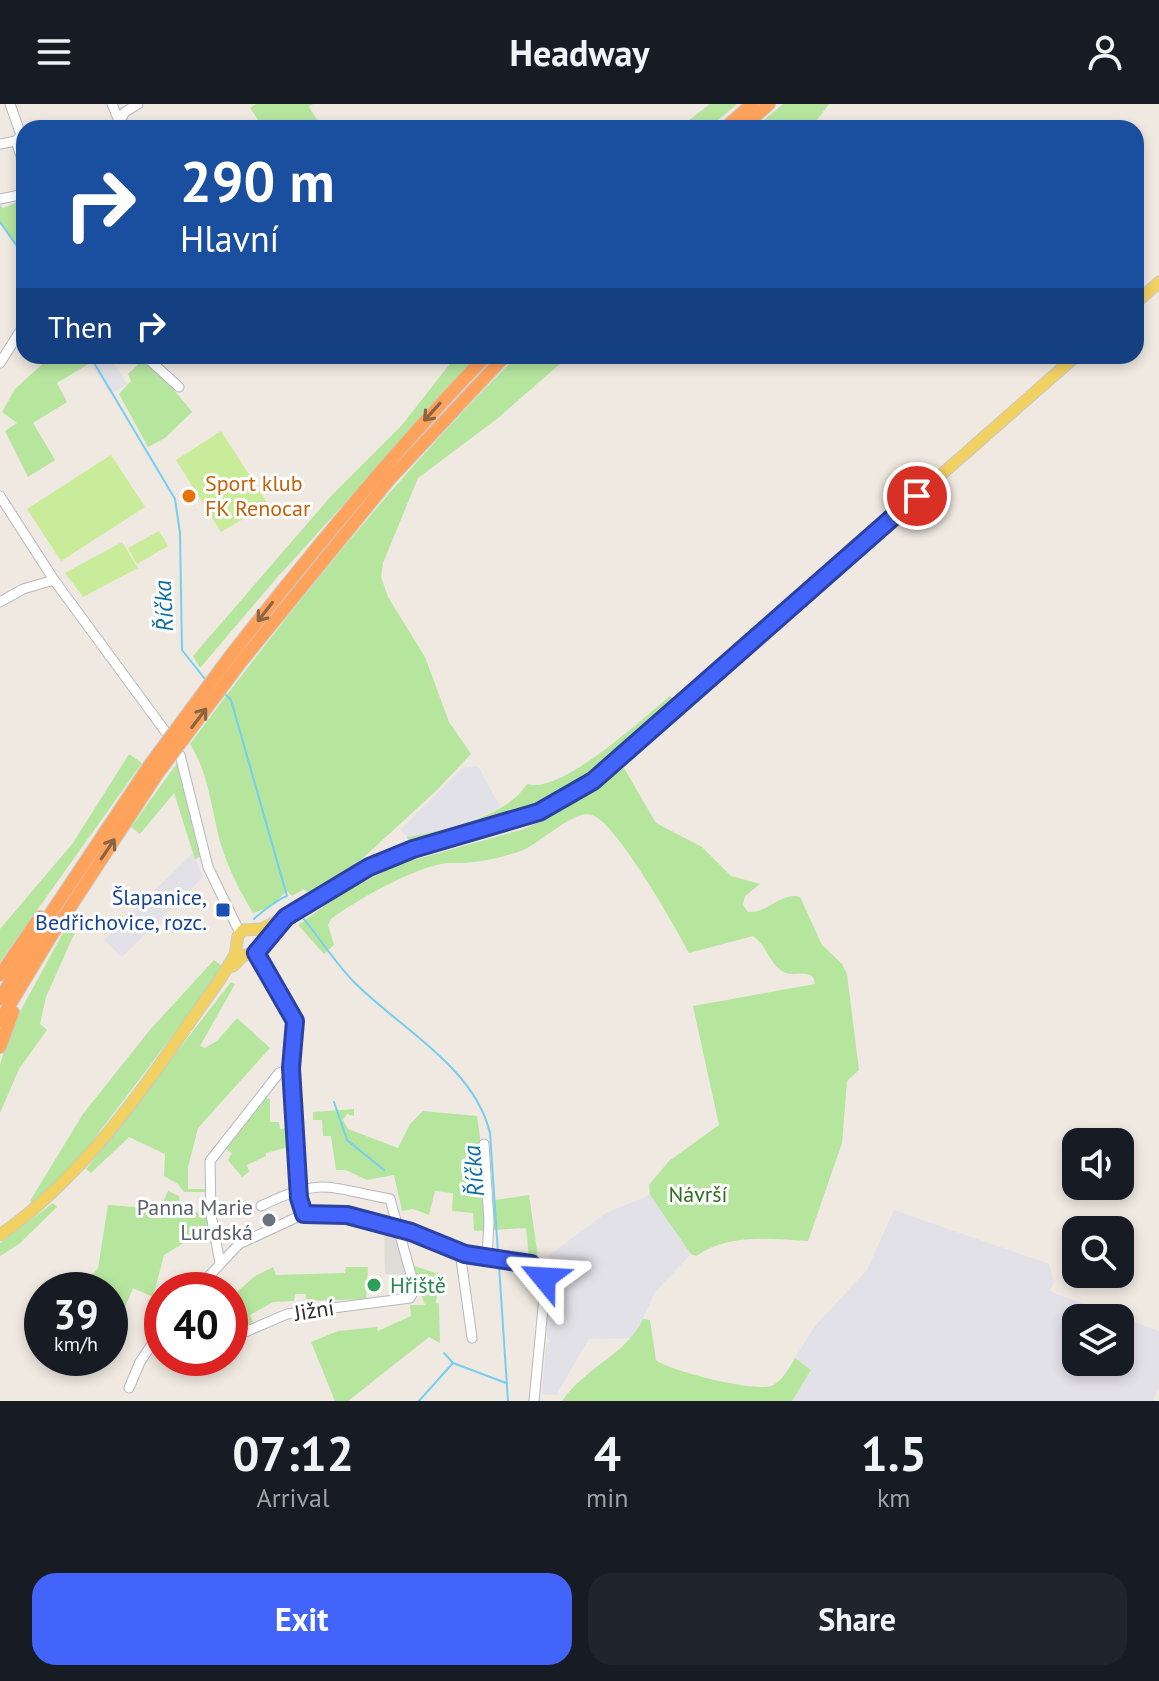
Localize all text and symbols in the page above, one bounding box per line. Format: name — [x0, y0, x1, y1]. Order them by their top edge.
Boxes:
text: Headway — [509, 29, 650, 76]
icon: menu — [32, 30, 76, 74]
icon: person — [1083, 30, 1127, 74]
text: 290 m — [180, 145, 335, 217]
icon: right — [48, 152, 152, 256]
text: Hlavní — [180, 215, 279, 262]
icon: right — [129, 304, 173, 348]
text: Then — [48, 307, 113, 346]
one-way arrow — [423, 402, 441, 422]
pin — [883, 462, 951, 530]
place label: Sport klub FK Renocar — [205, 469, 311, 522]
icon: arrive — [895, 474, 939, 518]
marker: Sport klub FK Renocar — [180, 487, 198, 505]
water label: Říčka — [147, 579, 180, 633]
one-way arrow — [256, 601, 274, 622]
one-way arrow — [191, 708, 208, 729]
one-way arrow — [100, 838, 116, 861]
place label: Šlapanice, Bedřichovice, rozc. — [35, 883, 207, 936]
marker: Šlapanice, Bedřichovice, rozc. — [214, 901, 232, 919]
map controls — [1062, 1128, 1134, 1376]
button: sound — [1062, 1128, 1134, 1200]
water label: Říčka — [456, 1144, 491, 1198]
park label: Návrší — [669, 1180, 728, 1208]
place label: Panna Marie Lurdská — [137, 1193, 253, 1246]
marker: Panna Marie Lurdská — [260, 1211, 278, 1229]
button: search — [1062, 1216, 1134, 1288]
position arrow — [502, 1236, 586, 1320]
place label: Hřiště — [390, 1271, 446, 1299]
speed limit sign: 40 — [144, 1272, 248, 1376]
marker: Hřiště — [365, 1276, 383, 1294]
text: 39 — [53, 1288, 99, 1340]
street label: Jižní — [291, 1293, 336, 1327]
button: layers — [1062, 1304, 1134, 1376]
text: km/h — [54, 1331, 98, 1357]
text: 07:12 — [232, 1422, 354, 1484]
text: 4 — [594, 1422, 621, 1484]
text: 1.5 — [861, 1422, 927, 1484]
text: Arrival — [257, 1481, 329, 1514]
text: min — [586, 1481, 628, 1514]
text: km — [877, 1481, 910, 1514]
button: Exit — [32, 1573, 572, 1665]
button: Share — [588, 1573, 1127, 1665]

